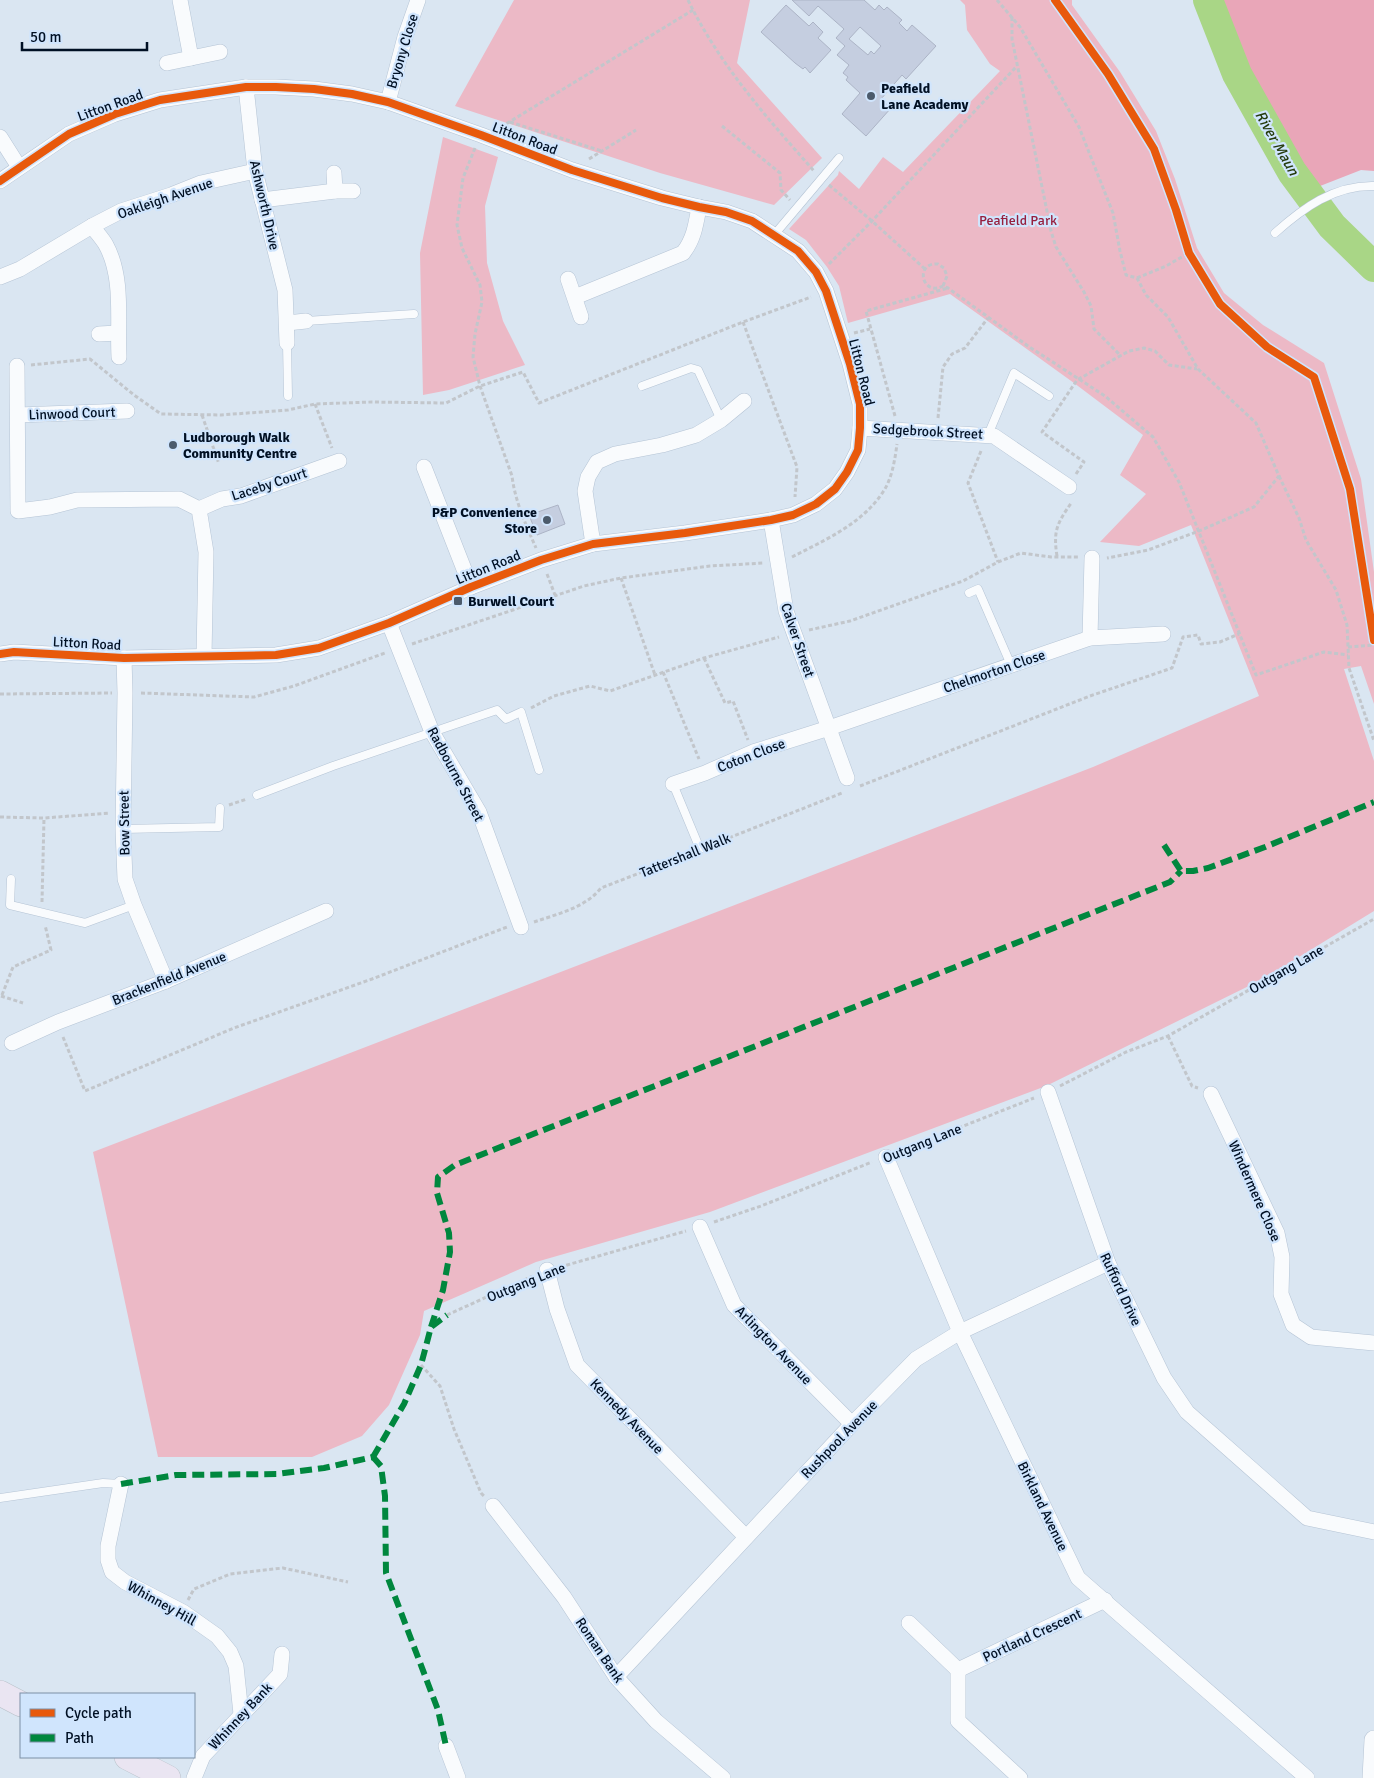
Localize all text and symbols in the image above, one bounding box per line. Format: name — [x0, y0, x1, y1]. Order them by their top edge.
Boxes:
street label: Bryony Close — [383, 12, 422, 91]
scale bar — [22, 20, 148, 52]
text: 50 m — [30, 28, 61, 46]
place label: Peafield Lane Academy — [881, 80, 968, 113]
street label: Litton Road — [75, 86, 145, 125]
marker: Peafield Lane Academy — [865, 90, 877, 102]
water label: River Maun — [1251, 107, 1303, 179]
street label: Litton Road — [490, 118, 560, 159]
street label: Ashworth Drive — [246, 159, 283, 252]
street label: Oakleigh Avenue — [115, 174, 215, 223]
park label: Peafield Park — [979, 212, 1057, 229]
street label: Litton Road — [845, 337, 878, 407]
street label: Linwood Court — [28, 403, 116, 424]
street label: Sedgebrook Street — [873, 420, 983, 443]
place label: Ludborough Walk Community Centre — [183, 429, 297, 462]
marker: Ludborough Walk Community Centre — [167, 439, 179, 451]
street label: Laceby Court — [229, 464, 309, 505]
place label: P&P Convenience Store — [432, 504, 537, 537]
marker: P&P Convenience Store — [541, 514, 553, 526]
street label: Litton Road — [453, 547, 523, 588]
place label: Burwell Court — [468, 593, 555, 610]
marker: Burwell Court — [452, 595, 464, 607]
street label: Calver Street — [777, 601, 818, 680]
street label: Litton Road — [52, 633, 122, 654]
street label: Chelmorton Close — [941, 646, 1047, 697]
street label: Radbourne Street — [424, 724, 488, 824]
street label: Coton Close — [715, 735, 787, 776]
street label: Bow Street — [115, 790, 134, 856]
street label: Tattershall Walk — [637, 830, 733, 881]
street label: Outgang Lane — [1246, 941, 1327, 998]
street label: Brackenfield Avenue — [110, 948, 229, 1009]
street label: Outgang Lane — [880, 1120, 964, 1167]
street label: Windermere Close — [1225, 1138, 1284, 1244]
street label: Rufford Drive — [1096, 1250, 1145, 1328]
street label: Outgang Lane — [484, 1259, 568, 1306]
street label: Arlington Avenue — [732, 1302, 816, 1388]
street label: Kennedy Avenue — [586, 1375, 667, 1458]
street label: Rushpool Avenue — [798, 1397, 881, 1482]
street label: Birkland Avenue — [1014, 1459, 1072, 1554]
street label: Whinney Hill — [124, 1577, 199, 1629]
street label: Portland Crescent — [980, 1605, 1084, 1666]
street label: Roman Bank — [572, 1615, 628, 1686]
street label: Whinney Bank — [205, 1679, 276, 1753]
legend — [20, 1693, 195, 1758]
text: Cycle path — [65, 1704, 132, 1722]
text: Path — [65, 1729, 94, 1747]

